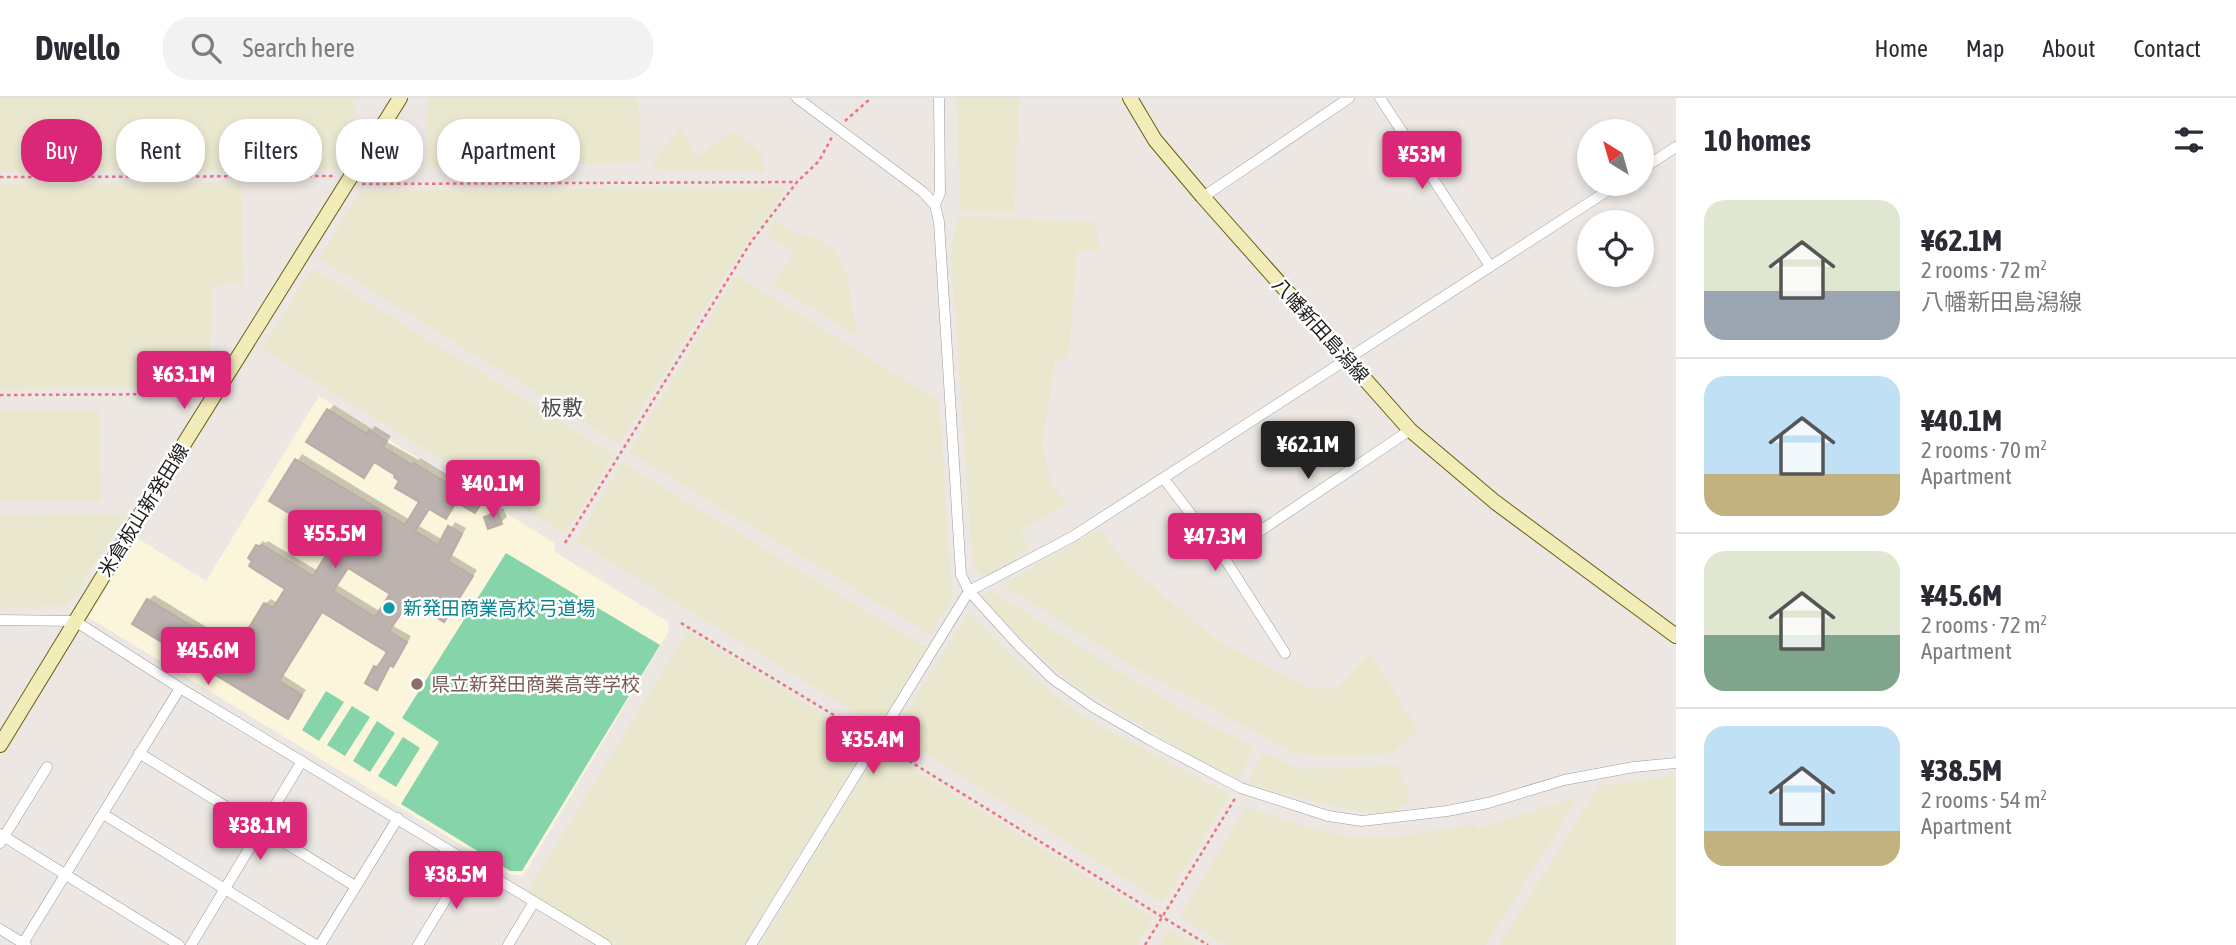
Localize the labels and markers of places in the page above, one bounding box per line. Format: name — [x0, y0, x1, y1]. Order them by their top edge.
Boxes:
pin: ¥53M — [1381, 132, 1463, 191]
pin: ¥63.1M — [127, 352, 241, 411]
pin: ¥62.1M — [1251, 422, 1365, 481]
pin: ¥40.1M — [436, 460, 550, 520]
pin: ¥55.5M — [278, 510, 392, 570]
pin: ¥47.3M — [1158, 514, 1272, 573]
place label: 新発田商業高校 弓道場 — [403, 597, 596, 619]
marker: 新発田商業高校 弓道場 — [381, 600, 397, 616]
pin: ¥45.6M — [151, 628, 265, 687]
place label: 県立新発田商業高等学校 — [431, 673, 640, 695]
marker: 県立新発田商業高等学校 — [409, 676, 425, 692]
pin: ¥35.4M — [816, 716, 930, 776]
pin: ¥38.1M — [203, 802, 317, 862]
pin: ¥38.5M — [399, 852, 513, 911]

